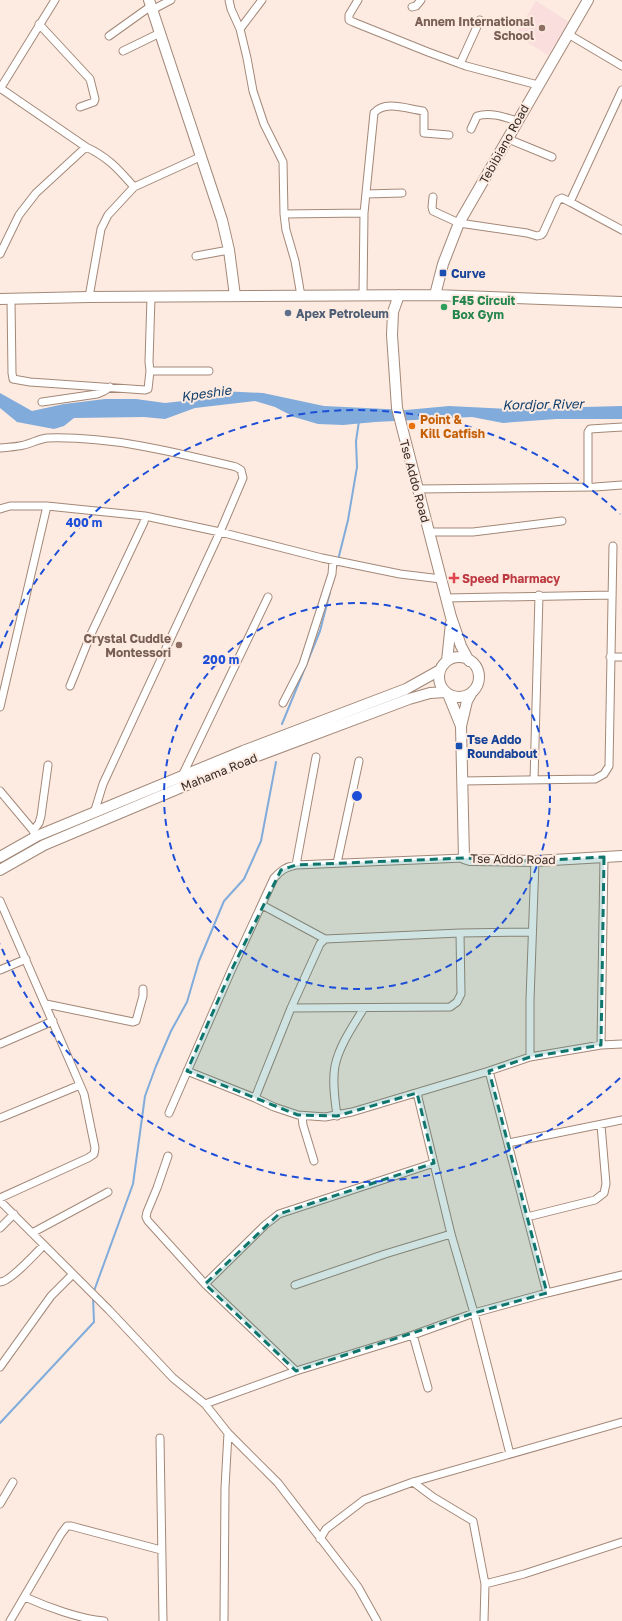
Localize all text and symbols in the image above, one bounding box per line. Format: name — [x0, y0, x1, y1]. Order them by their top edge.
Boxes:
place label: Annem International School — [415, 14, 534, 43]
marker: Annem International School — [537, 23, 547, 33]
street label: Tebibiano Road — [476, 102, 532, 186]
place label: Curve — [451, 266, 486, 281]
marker: Curve — [438, 268, 448, 278]
place label: F45 Circuit Box Gym — [452, 293, 516, 322]
marker: F45 Circuit Box Gym — [439, 302, 449, 312]
place label: Apex Petroleum — [296, 306, 389, 321]
marker: Apex Petroleum — [283, 308, 293, 318]
water label: Kpeshie — [180, 381, 234, 404]
water label: Kordjor River — [502, 395, 586, 413]
place label: Point & Kill Catfish — [420, 412, 485, 441]
marker: Point & Kill Catfish — [407, 421, 417, 431]
street label: Tse Addo Road — [397, 438, 433, 524]
text: 400 m — [66, 515, 102, 530]
place label: Speed Pharmacy — [462, 571, 561, 586]
marker: Speed Pharmacy — [449, 573, 459, 583]
place label: Crystal Cuddle Montessori — [84, 631, 171, 660]
marker: Crystal Cuddle Montessori — [174, 640, 184, 650]
text: 200 m — [203, 652, 239, 667]
place label: Tse Addo Roundabout — [467, 732, 538, 761]
marker: Tse Addo Roundabout — [454, 741, 464, 751]
street label: Mahama Road — [179, 750, 259, 794]
centre of rings — [350, 789, 364, 803]
street label: Tse Addo Road — [470, 851, 556, 867]

